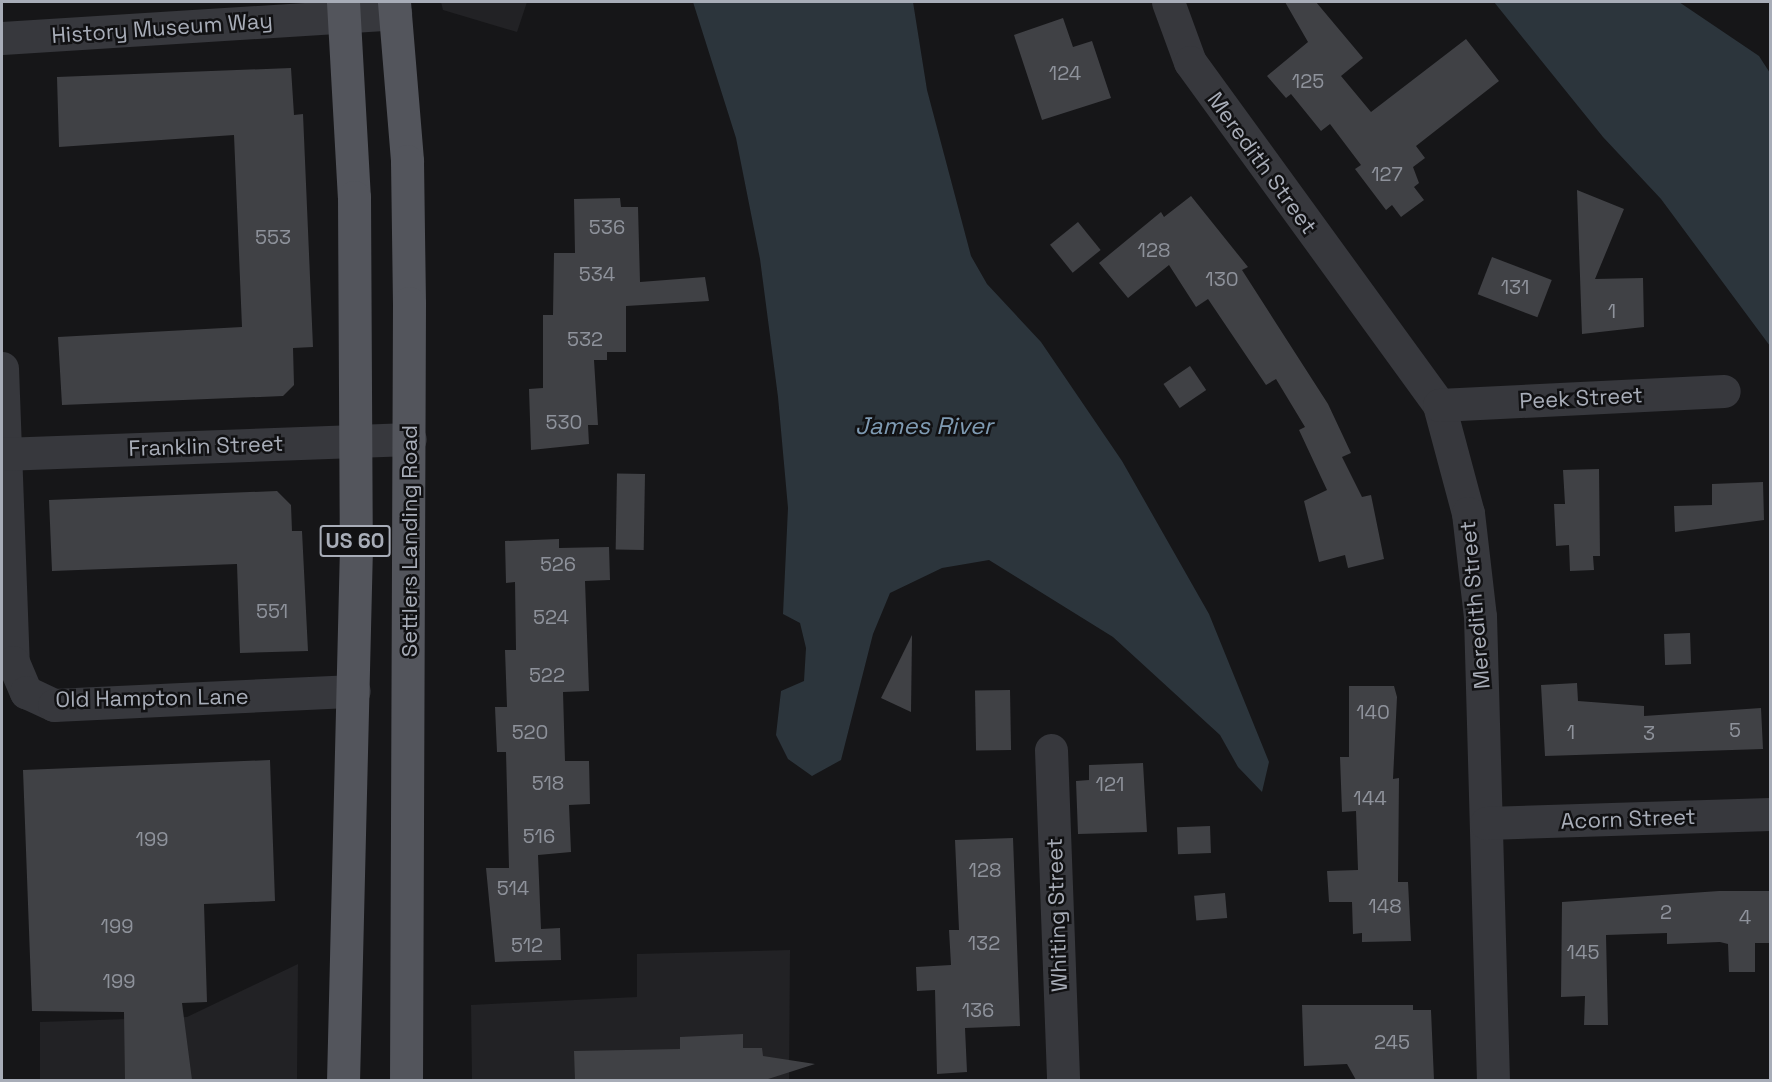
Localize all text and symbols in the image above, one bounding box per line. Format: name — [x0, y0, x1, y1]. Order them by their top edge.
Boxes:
street label: History Museum Way — [50, 7, 274, 49]
house number: 124 — [1049, 61, 1081, 85]
house number: 125 — [1292, 69, 1324, 93]
street label: Meredith Street — [1202, 87, 1322, 239]
house number: 127 — [1371, 162, 1403, 186]
house number: 536 — [589, 215, 625, 239]
house number: 553 — [255, 225, 291, 249]
house number: 128 — [1138, 238, 1170, 262]
house number: 534 — [579, 262, 615, 286]
house number: 130 — [1205, 267, 1239, 291]
house number: 131 — [1501, 275, 1529, 299]
house number: 1 — [1608, 299, 1616, 323]
house number: 532 — [567, 327, 603, 351]
street label: Peek Street — [1519, 382, 1643, 414]
house number: 530 — [546, 410, 582, 434]
water label: James River — [855, 412, 993, 440]
street label: Settlers Landing Road — [397, 425, 423, 657]
street label: Franklin Street — [128, 430, 284, 462]
street label: Meredith Street — [1454, 520, 1496, 690]
road number: US 60 — [319, 523, 391, 559]
house number: 526 — [540, 552, 576, 576]
house number: 551 — [256, 599, 288, 623]
house number: 524 — [533, 605, 569, 629]
house number: 522 — [529, 663, 565, 687]
street label: Old Hampton Lane — [55, 683, 249, 713]
house number: 140 — [1356, 700, 1390, 724]
house number: 5 — [1729, 718, 1741, 742]
house number: 520 — [512, 720, 548, 744]
house number: 1 — [1567, 720, 1575, 744]
house number: 3 — [1643, 721, 1655, 745]
house number: 518 — [532, 771, 564, 795]
house number: 121 — [1096, 772, 1124, 796]
house number: 144 — [1353, 786, 1387, 810]
street label: Acorn Street — [1560, 803, 1696, 835]
house number: 516 — [523, 824, 555, 848]
house number: 199 — [136, 827, 168, 851]
street label: Whiting Street — [1041, 838, 1073, 992]
house number: 128 — [969, 858, 1001, 882]
house number: 514 — [497, 876, 529, 900]
house number: 148 — [1368, 894, 1402, 918]
house number: 2 — [1660, 900, 1672, 924]
house number: 4 — [1739, 905, 1751, 929]
house number: 199 — [101, 914, 133, 938]
house number: 132 — [968, 931, 1000, 955]
house number: 512 — [511, 933, 543, 957]
house number: 145 — [1567, 940, 1599, 964]
house number: 199 — [103, 969, 135, 993]
house number: 136 — [962, 998, 994, 1022]
house number: 245 — [1374, 1030, 1410, 1054]

